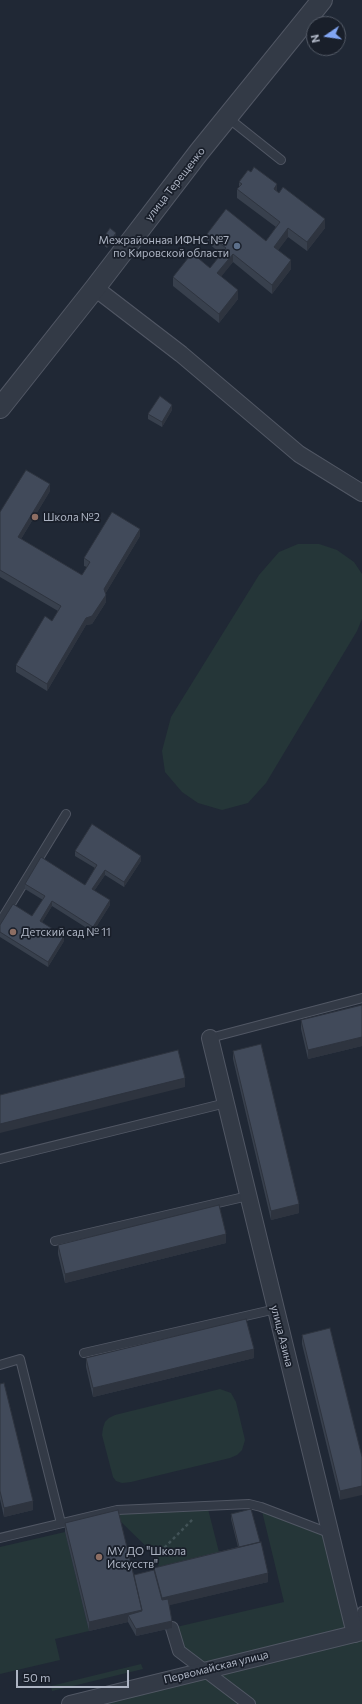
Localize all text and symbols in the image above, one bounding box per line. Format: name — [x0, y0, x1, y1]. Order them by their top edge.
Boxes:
north arrow — [306, 16, 346, 56]
text: N — [308, 33, 322, 44]
street label: улица Терещенко — [142, 144, 208, 224]
place label: Межрайонная ИФНС №7 по Кировской области — [99, 233, 229, 259]
marker: Межрайонная ИФНС №7 по Кировской области — [232, 241, 242, 251]
place label: Школа №2 — [43, 510, 100, 524]
marker: Школа №2 — [30, 512, 40, 522]
place label: Детский сад № 11 — [21, 925, 111, 939]
marker: Детский сад № 11 — [8, 927, 18, 937]
street label: улица Азина — [268, 1304, 296, 1368]
place label: МУ ДО "Школа Искусств" — [107, 1544, 186, 1570]
marker: МУ ДО "Школа Искусств" — [94, 1552, 104, 1562]
street label: Первомайская улица — [162, 1648, 270, 1686]
scale bar — [18, 1662, 131, 1688]
text: 50 m — [23, 1670, 51, 1684]

